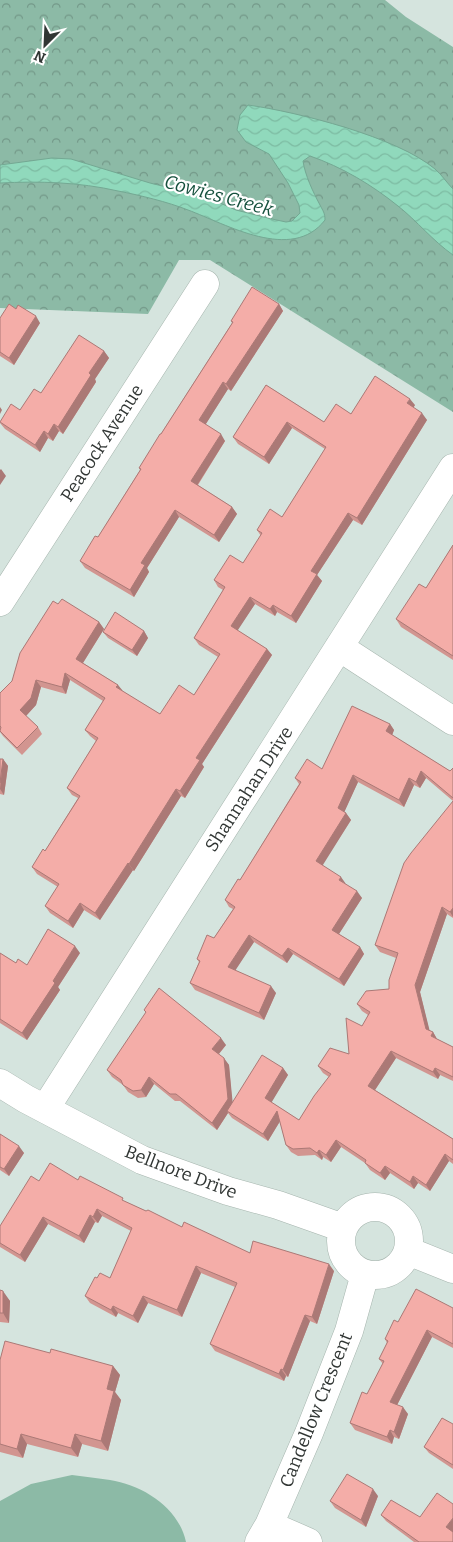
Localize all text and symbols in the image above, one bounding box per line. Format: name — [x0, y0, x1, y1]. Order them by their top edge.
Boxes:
north arrow — [20, 20, 70, 70]
text: N — [31, 46, 48, 66]
water label: Cowies Creek — [162, 170, 276, 221]
street label: Peacock Avenue — [56, 380, 148, 506]
street label: Shannahan Drive — [200, 722, 298, 856]
street label: Bellnore Drive — [122, 1140, 240, 1204]
street label: Candellow Crescent — [275, 1329, 357, 1491]

